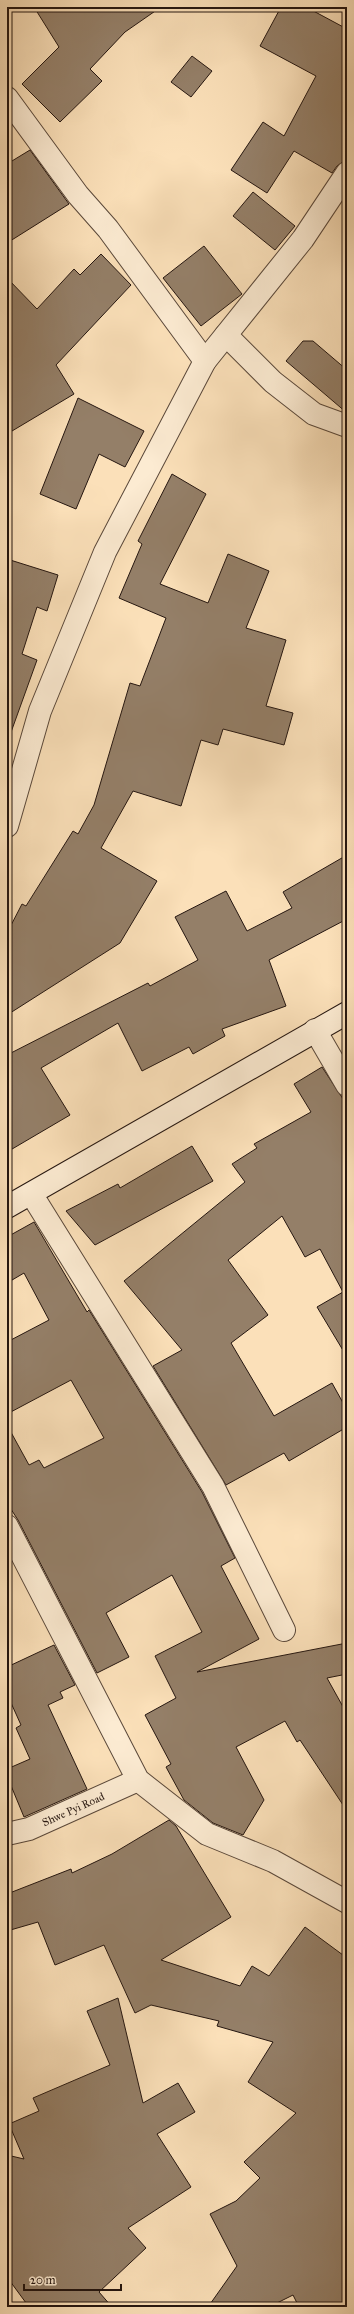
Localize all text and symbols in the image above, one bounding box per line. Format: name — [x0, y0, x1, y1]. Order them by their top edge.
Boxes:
street label: Shwe Pyi Road — [40, 1790, 107, 1829]
scale bar — [24, 2266, 121, 2292]
text: 20 m — [30, 2273, 56, 2287]

